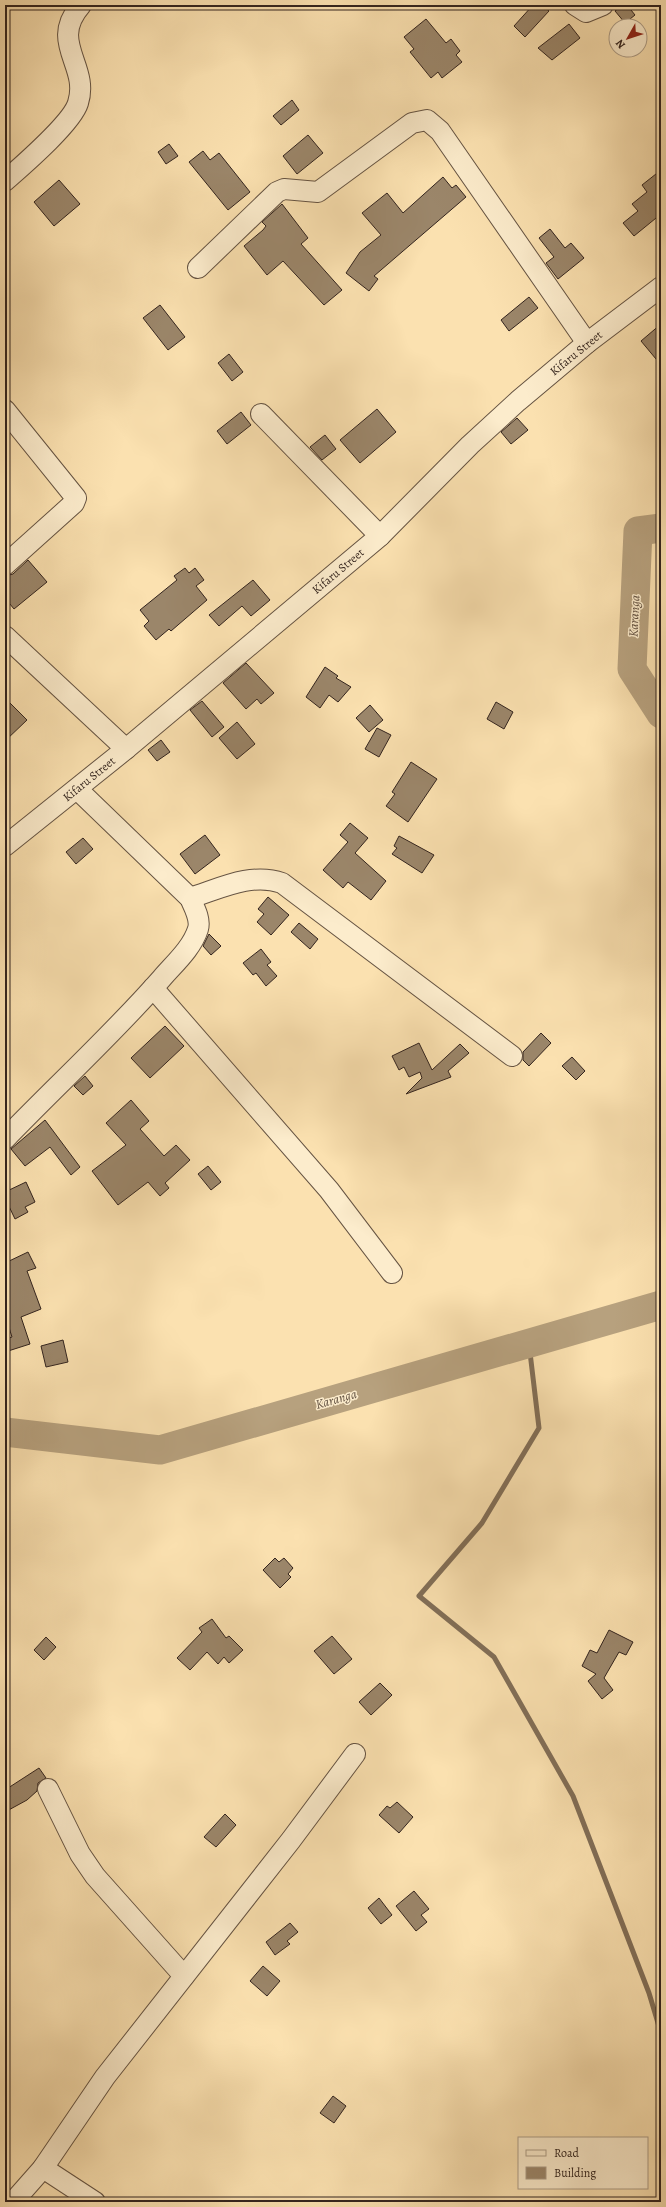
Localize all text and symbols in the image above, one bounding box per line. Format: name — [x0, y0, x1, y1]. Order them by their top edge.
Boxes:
north arrow — [608, 18, 648, 58]
text: N — [612, 36, 629, 52]
street label: Kifaru Street — [546, 327, 606, 379]
street label: Kifaru Street — [309, 544, 367, 597]
water label: Karanga — [624, 595, 644, 637]
street label: Kifaru Street — [59, 753, 119, 805]
water label: Karanga — [313, 1385, 359, 1413]
legend — [518, 2137, 648, 2189]
text: Road — [554, 2145, 580, 2161]
text: Building — [554, 2165, 596, 2181]

